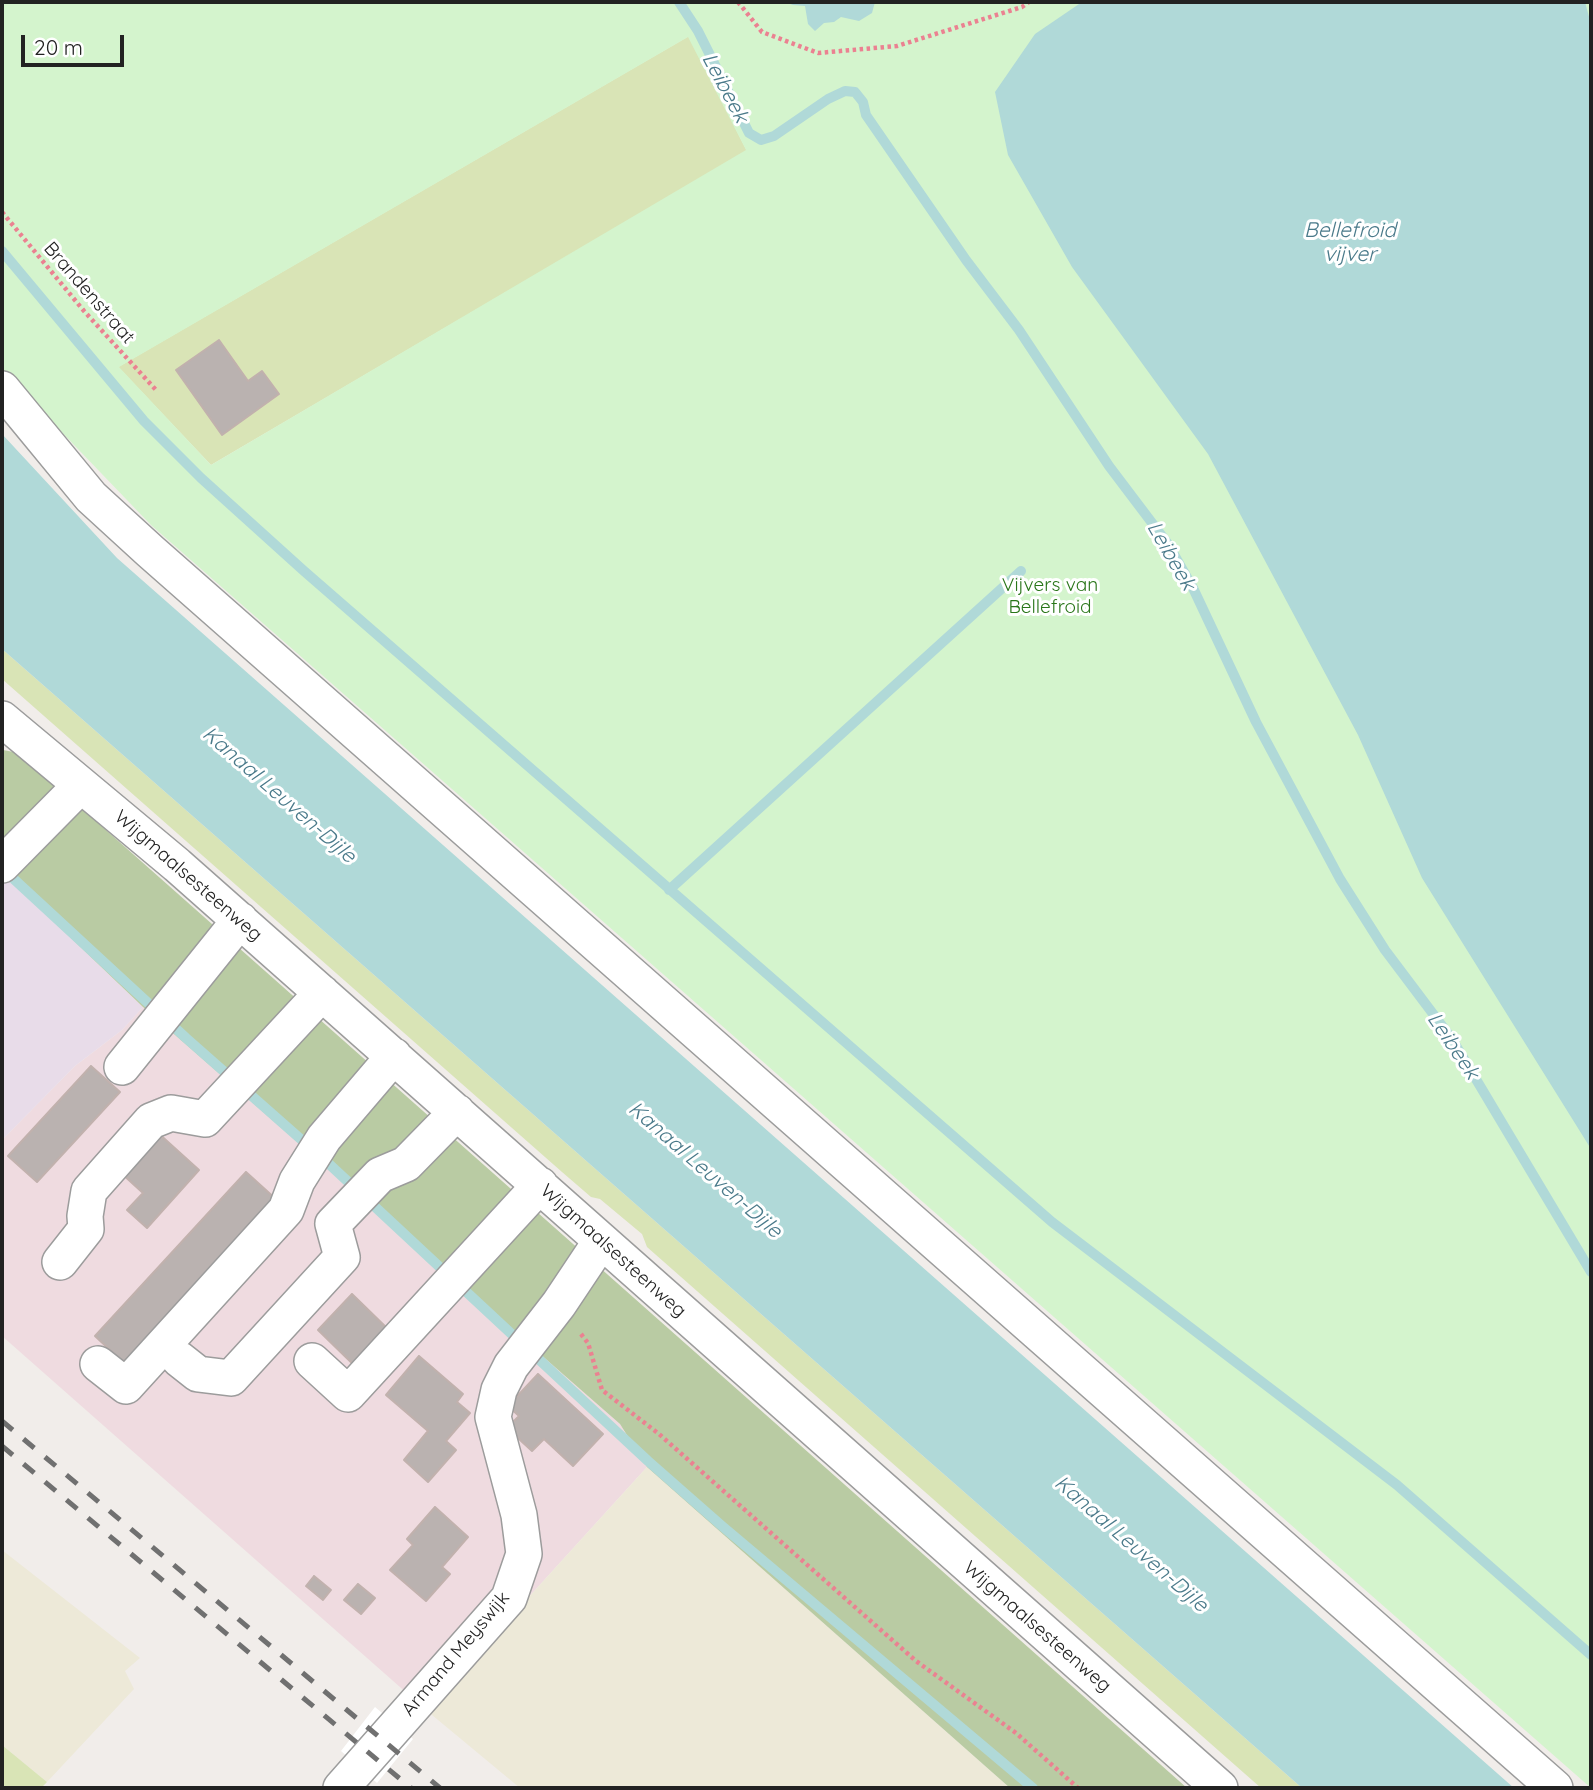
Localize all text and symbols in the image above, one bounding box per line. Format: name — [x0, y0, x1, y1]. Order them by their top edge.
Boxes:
scale bar — [24, 21, 128, 65]
text: 20 m — [34, 34, 83, 60]
water label: Leibeek — [696, 49, 754, 127]
water label: Bellefroid vijver — [1304, 218, 1396, 268]
street label: Brandenstraat — [39, 237, 139, 349]
water label: Leibeek — [1141, 517, 1201, 595]
park label: Vijvers van Bellefroid — [1002, 574, 1098, 618]
water label: Kanaal Leuven-Dijle — [197, 721, 361, 869]
street label: Wijgmaalsesteenweg — [109, 806, 267, 946]
water label: Leibeek — [1422, 1008, 1484, 1084]
water label: Kanaal Leuven-Dijle — [623, 1096, 787, 1244]
street label: Wijgmaalsesteenweg — [535, 1179, 691, 1323]
water label: Kanaal Leuven-Dijle — [1049, 1470, 1213, 1618]
street label: Wijgmaalsesteenweg — [958, 1557, 1116, 1697]
street label: Armand Meyswijk — [397, 1587, 515, 1721]

